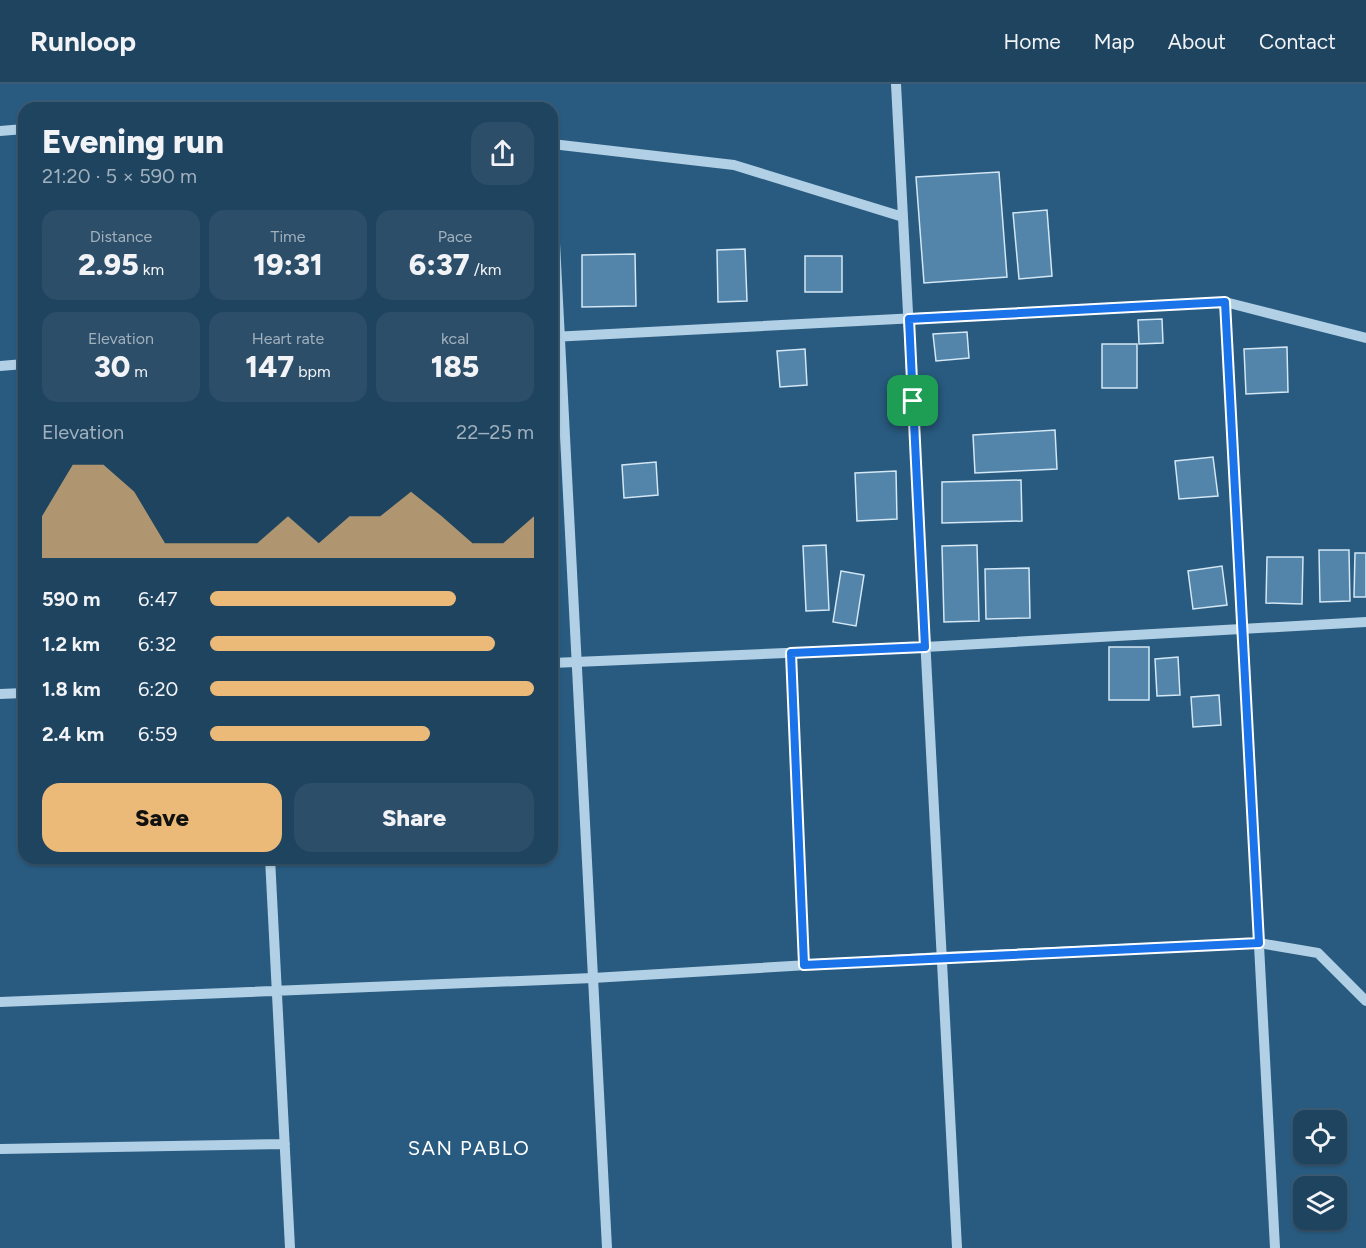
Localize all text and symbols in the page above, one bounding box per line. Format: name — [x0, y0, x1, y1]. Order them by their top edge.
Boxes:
text: Runloop — [30, 24, 136, 58]
text: Home — [1004, 29, 1061, 54]
text: Map — [1094, 29, 1135, 54]
text: About — [1168, 29, 1226, 54]
text: Contact — [1259, 29, 1336, 54]
text: Evening run — [42, 122, 224, 161]
button: share — [471, 122, 534, 185]
text: 21:20 · 5 × 590 m — [42, 164, 197, 188]
text: Distance — [90, 227, 152, 246]
text: Time — [271, 227, 305, 246]
text: Pace — [438, 227, 472, 246]
text: 2.95 — [78, 246, 139, 283]
text: 19:31 — [253, 246, 323, 283]
text: 6:37 — [409, 246, 470, 283]
text: km — [139, 260, 164, 279]
text: /km — [470, 260, 501, 279]
text: Elevation — [88, 329, 154, 348]
text: Heart rate — [252, 329, 324, 348]
text: kcal — [441, 329, 469, 348]
text: 30 — [94, 348, 130, 385]
text: 147 — [245, 348, 294, 385]
text: 185 — [431, 348, 479, 385]
text: m — [130, 362, 148, 381]
text: bpm — [294, 362, 331, 381]
pin — [887, 375, 938, 426]
icon: arrive — [896, 384, 929, 417]
text: Elevation — [42, 420, 124, 444]
text: 22–25 m — [456, 420, 534, 444]
text: 590 m — [42, 587, 100, 611]
text: 6:47 — [138, 587, 178, 611]
text: 1.2 km — [42, 632, 100, 656]
text: 6:32 — [138, 632, 176, 656]
text: 1.8 km — [42, 677, 101, 701]
text: 6:20 — [138, 677, 178, 701]
text: 2.4 km — [42, 722, 104, 746]
text: 6:59 — [138, 722, 177, 746]
button: Save — [42, 783, 282, 852]
button: Share — [294, 783, 534, 852]
map controls — [1293, 1110, 1347, 1230]
button: locate — [1293, 1110, 1347, 1164]
district label: SAN PABLO — [408, 1136, 530, 1160]
button: layers — [1293, 1176, 1347, 1230]

